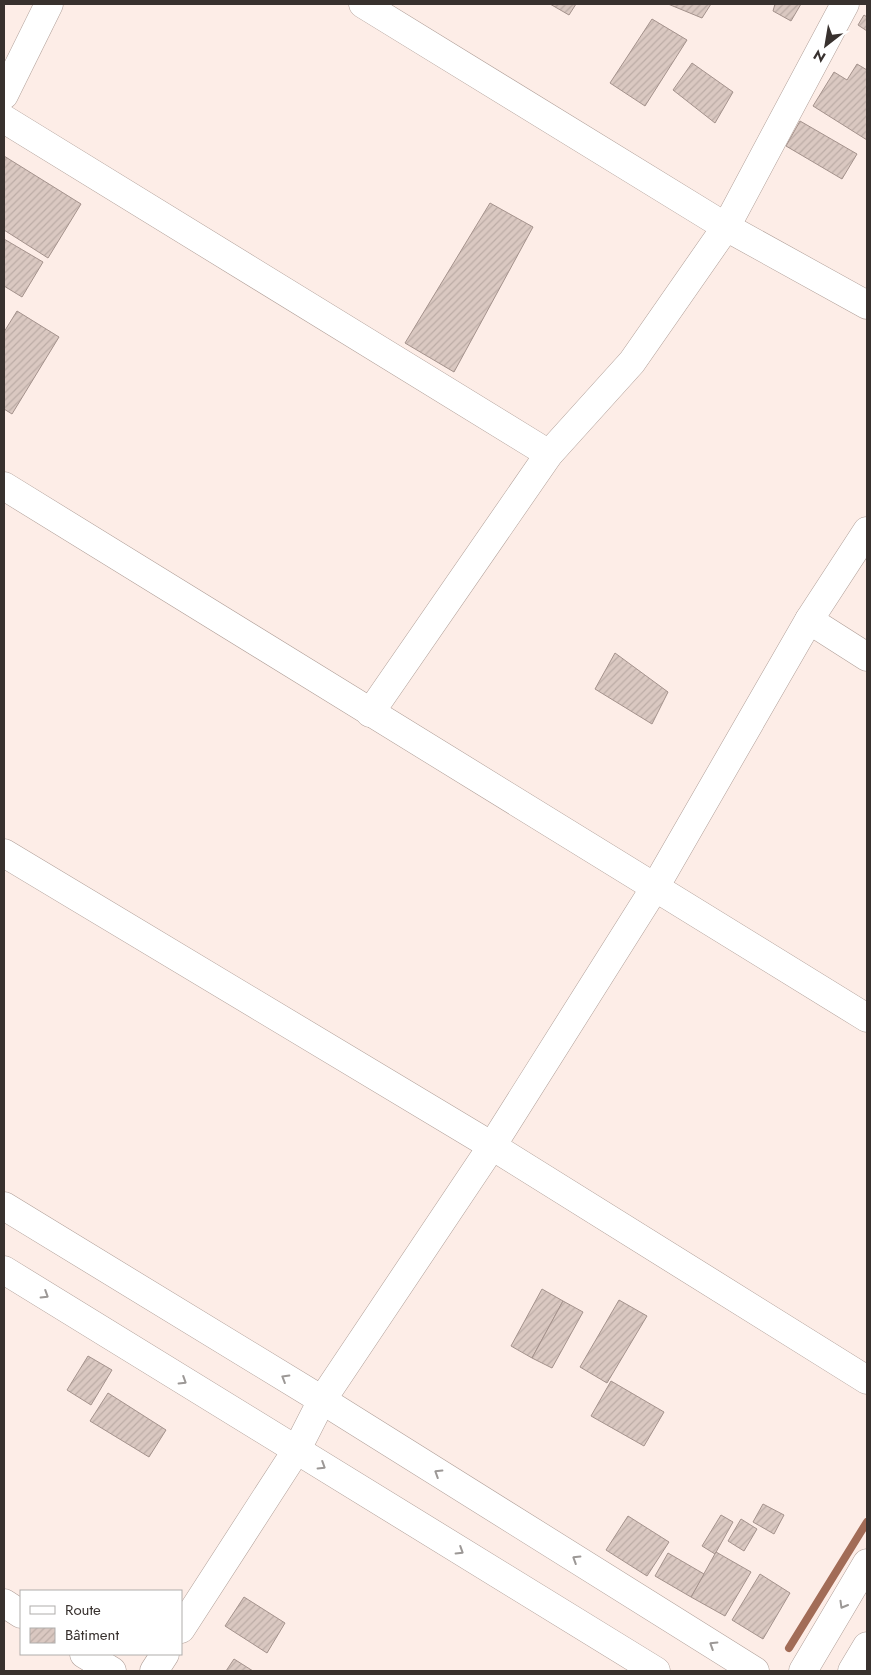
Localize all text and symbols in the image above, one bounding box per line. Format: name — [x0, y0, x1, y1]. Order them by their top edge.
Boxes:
north arrow — [801, 20, 851, 70]
text: N — [809, 45, 829, 68]
one-way arrow — [40, 1289, 49, 1299]
one-way arrow — [282, 1374, 291, 1384]
one-way arrow — [178, 1375, 187, 1384]
one-way arrow — [316, 1460, 325, 1470]
one-way arrow — [434, 1469, 443, 1479]
one-way arrow — [455, 1545, 464, 1555]
one-way arrow — [572, 1556, 581, 1565]
legend — [20, 1590, 182, 1655]
text: Route — [65, 1599, 101, 1621]
one-way arrow — [839, 1599, 849, 1608]
text: Bâtiment — [65, 1624, 119, 1646]
one-way arrow — [710, 1642, 719, 1652]

